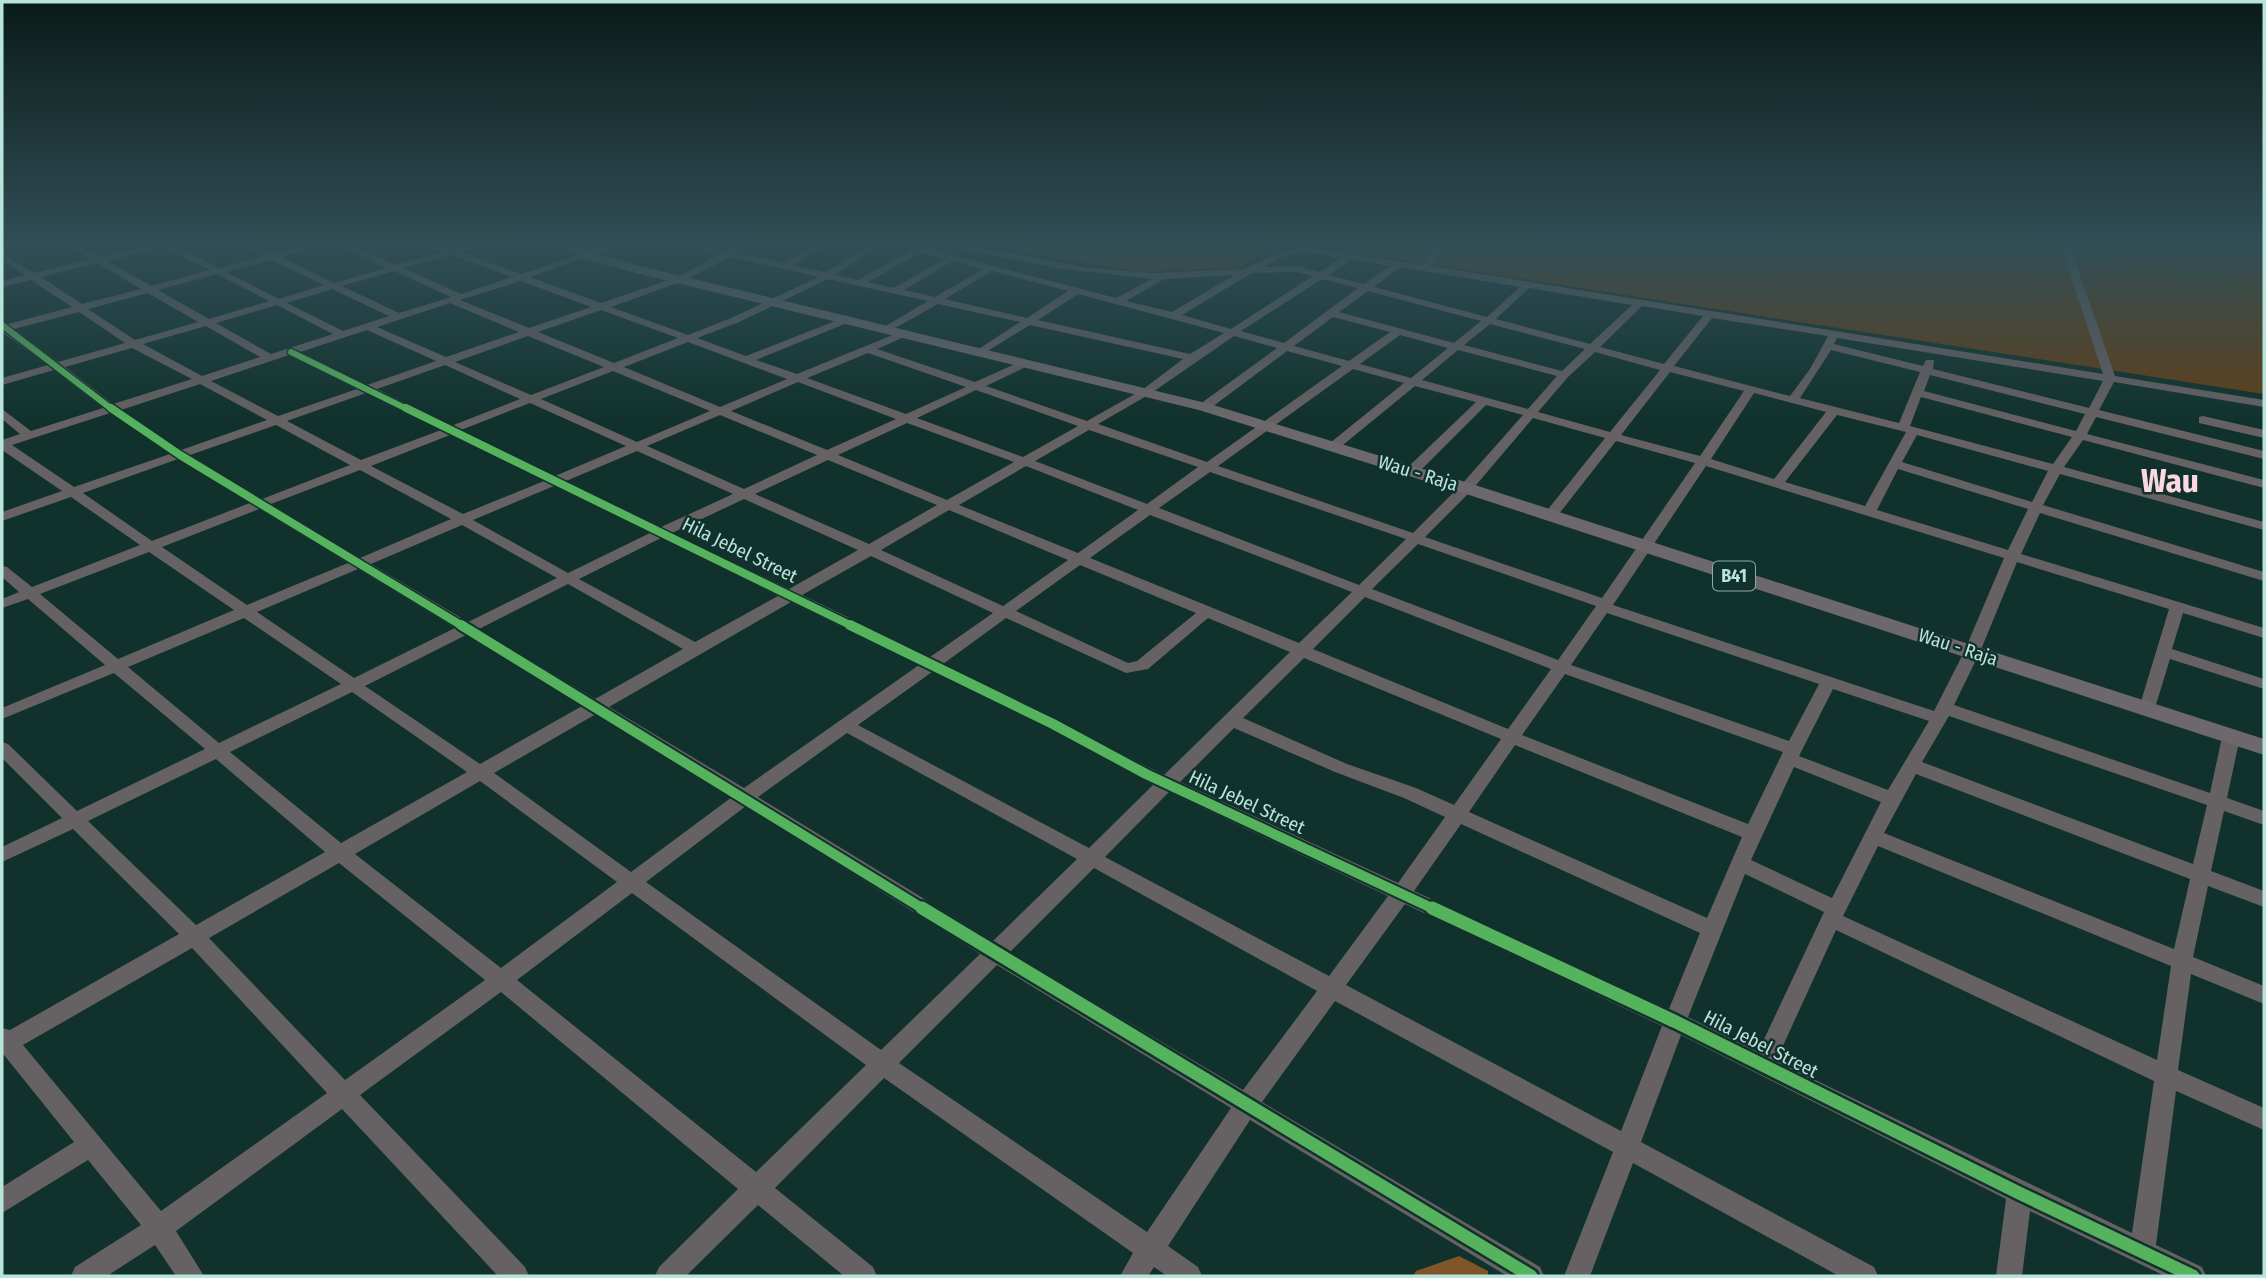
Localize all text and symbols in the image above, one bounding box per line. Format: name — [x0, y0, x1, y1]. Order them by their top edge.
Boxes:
street label: Wau - Raja — [1375, 450, 1461, 496]
district label: Wau — [2141, 461, 2199, 501]
street label: Hila Jebel Street — [679, 512, 802, 588]
road number: B41 — [1713, 562, 1755, 590]
street label: Wau - Raja — [1915, 623, 2001, 671]
street label: Hila Jebel Street — [1185, 765, 1309, 839]
street label: Hila Jebel Street — [1700, 1005, 1823, 1083]

